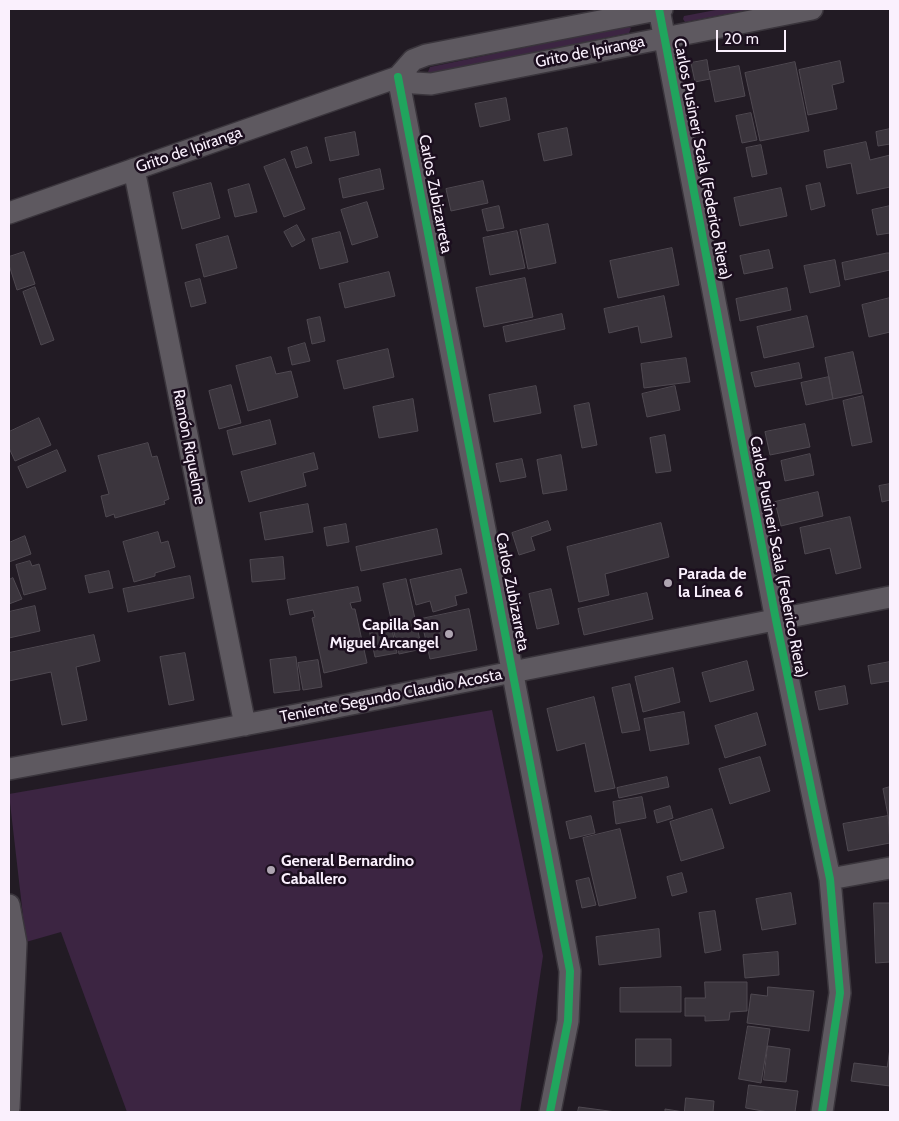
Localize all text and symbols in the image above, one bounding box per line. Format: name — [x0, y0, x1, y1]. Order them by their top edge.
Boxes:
scale bar — [719, 20, 789, 52]
text: 20 m — [724, 30, 759, 48]
street label: Grito de Ipiranga — [534, 32, 646, 72]
street label: Carlos Pusineri Scala (Federico Riera) — [669, 37, 735, 281]
street label: Grito de Ipiranga — [133, 123, 245, 177]
street label: Carlos Zubizarreta — [414, 133, 456, 255]
street label: Ramón Riquelme — [168, 388, 210, 506]
street label: Carlos Pusineri Scala (Federico Riera) — [745, 435, 811, 679]
street label: Carlos Zubizarreta — [491, 531, 533, 653]
place label: Parada de la Línea 6 — [678, 564, 747, 602]
marker: Parada de la Línea 6 — [662, 577, 674, 589]
place label: Capilla San Miguel Arcangel — [329, 615, 439, 653]
marker: Capilla San Miguel Arcangel — [443, 628, 455, 640]
street label: Teniente Segundo Claudio Acosta — [278, 665, 504, 727]
place label: General Bernardino Caballero — [281, 851, 414, 889]
marker: General Bernardino Caballero — [265, 864, 277, 876]

